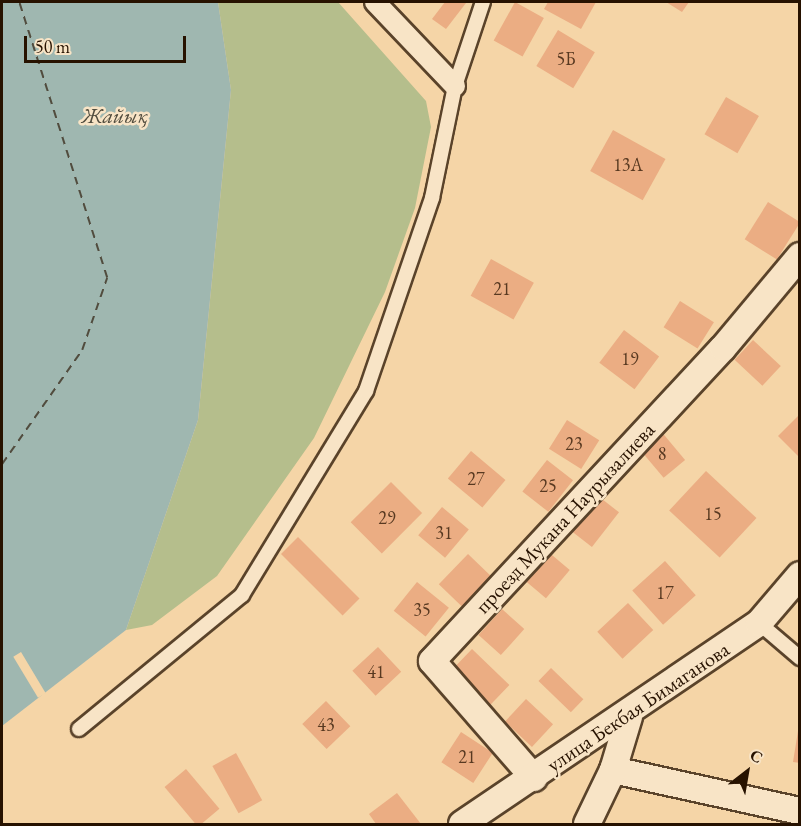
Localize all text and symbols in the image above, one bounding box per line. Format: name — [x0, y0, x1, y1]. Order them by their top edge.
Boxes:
scale bar — [27, 24, 189, 62]
text: 50 m — [35, 35, 70, 58]
house number: 5Б — [556, 48, 576, 70]
water label: Жайық — [82, 103, 148, 129]
house number: 13А — [613, 154, 643, 176]
house number: 21 — [493, 278, 511, 300]
house number: 19 — [621, 348, 639, 370]
street label: проезд Мукана Наурызалиева — [470, 417, 660, 619]
house number: 23 — [565, 433, 583, 455]
house number: 8 — [658, 443, 666, 465]
house number: 27 — [467, 468, 485, 490]
house number: 25 — [539, 475, 557, 497]
house number: 15 — [704, 503, 722, 525]
house number: 29 — [378, 507, 396, 529]
house number: 31 — [435, 522, 453, 544]
house number: 17 — [656, 582, 674, 604]
house number: 35 — [413, 599, 431, 621]
street label: улица Бекбая Бимаганова — [542, 637, 734, 777]
house number: 41 — [367, 661, 385, 683]
house number: 43 — [317, 714, 335, 736]
north arrow — [717, 742, 777, 802]
text: С — [746, 744, 767, 768]
house number: 21 — [458, 746, 476, 768]

